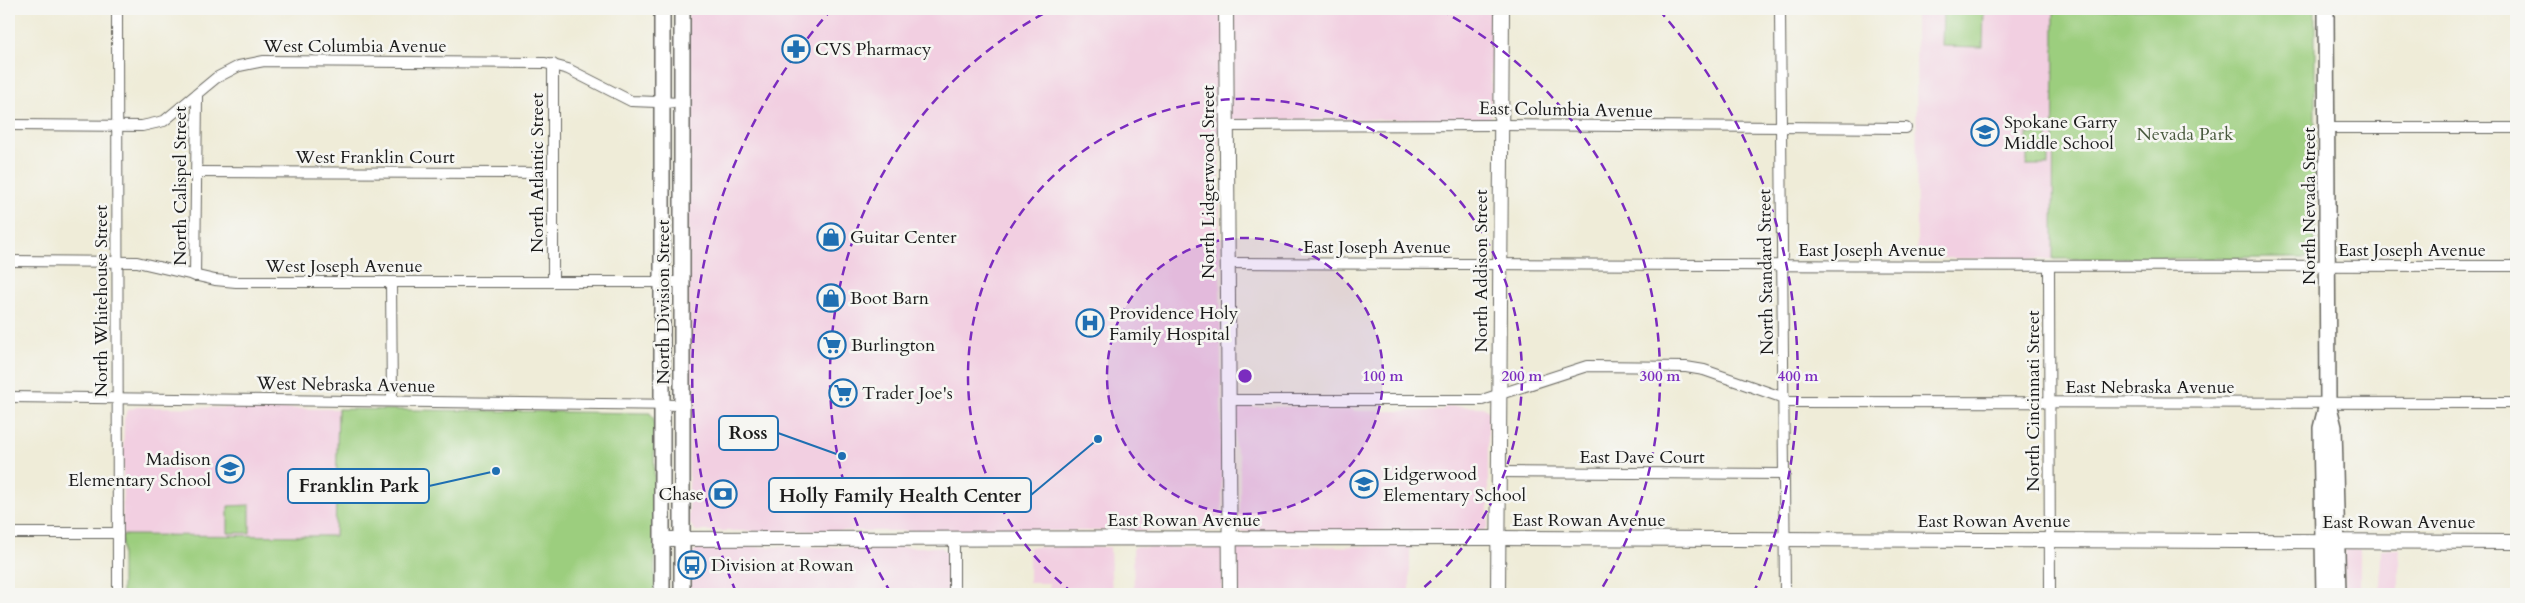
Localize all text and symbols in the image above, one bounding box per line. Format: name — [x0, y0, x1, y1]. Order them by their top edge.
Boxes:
street label: West Columbia Avenue — [262, 34, 447, 59]
pharmacy icon: CVS Pharmacy — [781, 34, 811, 64]
place label: CVS Pharmacy — [815, 37, 932, 62]
street label: North Lidgerwood Street — [1196, 85, 1221, 279]
street label: North Atlantic Street — [525, 93, 550, 253]
street label: East Columbia Avenue — [1479, 96, 1653, 124]
street label: North Calispel Street — [168, 106, 193, 266]
place label: Spokane Garry Middle School — [2004, 110, 2118, 156]
school or university icon: Spokane Garry Middle School — [1970, 117, 2000, 147]
park label: Nevada Park — [2136, 122, 2234, 147]
street label: North Nevada Street — [2297, 127, 2322, 285]
street label: West Franklin Court — [294, 145, 455, 170]
street label: North Standard Street — [1752, 188, 1780, 355]
street label: North Addison Street — [1469, 189, 1494, 353]
street label: North Whitehouse Street — [89, 204, 114, 397]
street label: North Division Street — [651, 219, 676, 385]
shop icon: Guitar Center — [816, 222, 846, 252]
place label: Guitar Center — [850, 225, 957, 250]
street label: East Joseph Avenue — [1303, 235, 1451, 260]
street label: East Joseph Avenue — [1798, 238, 1946, 263]
street label: East Joseph Avenue — [2338, 238, 2486, 263]
street label: West Joseph Avenue — [264, 254, 423, 279]
shop icon: Boot Barn — [816, 283, 846, 313]
place label: Boot Barn — [850, 286, 930, 311]
place label: Providence Holy Family Hospital — [1109, 301, 1239, 347]
hospital icon: Providence Holy Family Hospital — [1075, 308, 1105, 338]
street label: North Cincinnati Street — [2021, 310, 2046, 492]
supermarket icon: Burlington — [817, 330, 847, 360]
place label: Burlington — [851, 333, 936, 358]
text: 100 m — [1363, 366, 1404, 386]
text: 200 m — [1502, 366, 1543, 386]
text: 300 m — [1640, 366, 1681, 386]
text: 400 m — [1778, 366, 1819, 386]
centre of rings — [1236, 367, 1254, 385]
street label: West Nebraska Avenue — [255, 371, 436, 399]
street label: East Nebraska Avenue — [2065, 375, 2235, 400]
supermarket icon: Trader Joe's — [828, 378, 858, 408]
place label: Trader Joe's — [862, 381, 953, 406]
callout: Ross — [719, 416, 778, 450]
text: Ross — [728, 420, 768, 446]
street label: East Dave Court — [1579, 445, 1705, 470]
place label: Madison Elementary School — [68, 447, 212, 493]
school or university icon: Madison Elementary School — [215, 454, 245, 484]
place label: Lidgerwood Elementary School — [1383, 462, 1526, 508]
callout: Franklin Park — [288, 469, 429, 503]
school or university icon: Lidgerwood Elementary School — [1349, 469, 1379, 499]
text: Franklin Park — [299, 473, 420, 499]
callout: Holly Family Health Center — [769, 478, 1031, 512]
bank icon: Chase — [708, 479, 738, 509]
place label: Chase — [658, 482, 704, 507]
text: Holly Family Health Center — [779, 483, 1021, 509]
street label: East Rowan Avenue — [1107, 508, 1261, 533]
street label: East Rowan Avenue — [1512, 508, 1666, 533]
street label: East Rowan Avenue — [1917, 509, 2071, 534]
street label: East Rowan Avenue — [2322, 510, 2476, 535]
bus stop icon: Division at Rowan — [677, 550, 707, 580]
place label: Division at Rowan — [711, 553, 854, 578]

